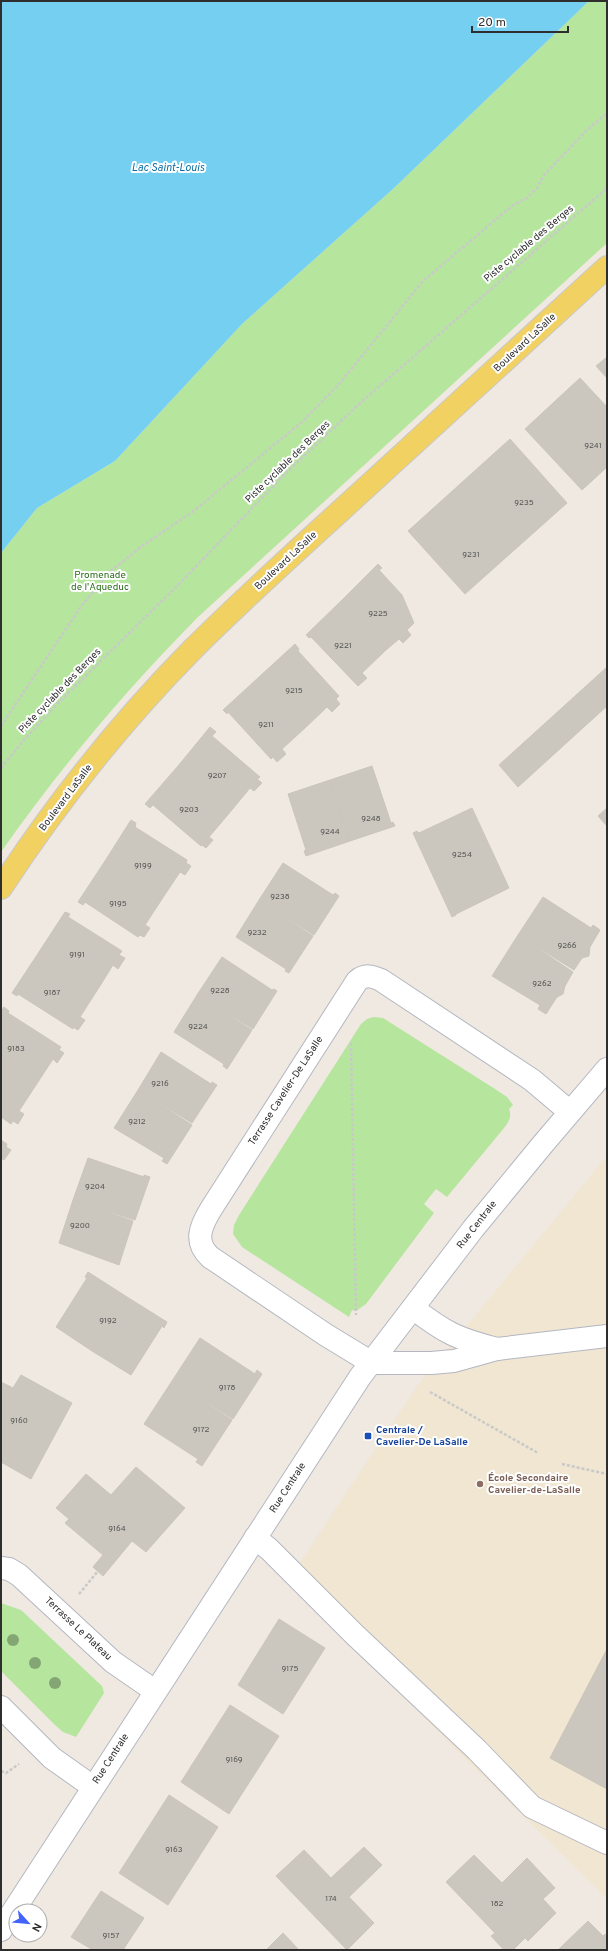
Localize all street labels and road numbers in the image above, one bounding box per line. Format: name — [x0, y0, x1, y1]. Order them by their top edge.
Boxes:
street label: Piste cyclable des Berges — [481, 202, 577, 285]
street label: Boulevard LaSalle — [491, 311, 559, 375]
street label: Piste cyclable des Berges — [243, 418, 333, 506]
street label: Boulevard LaSalle — [252, 529, 320, 593]
street label: Piste cyclable des Berges — [16, 646, 104, 736]
street label: Boulevard LaSalle — [37, 762, 95, 834]
street label: Terrasse Cavelier-De LaSalle — [246, 1034, 326, 1148]
street label: Rue Centrale — [454, 1198, 500, 1252]
street label: Rue Centrale — [267, 1460, 309, 1516]
street label: Terrasse Le Plateau — [42, 1594, 114, 1664]
street label: Rue Centrale — [90, 1731, 132, 1787]

